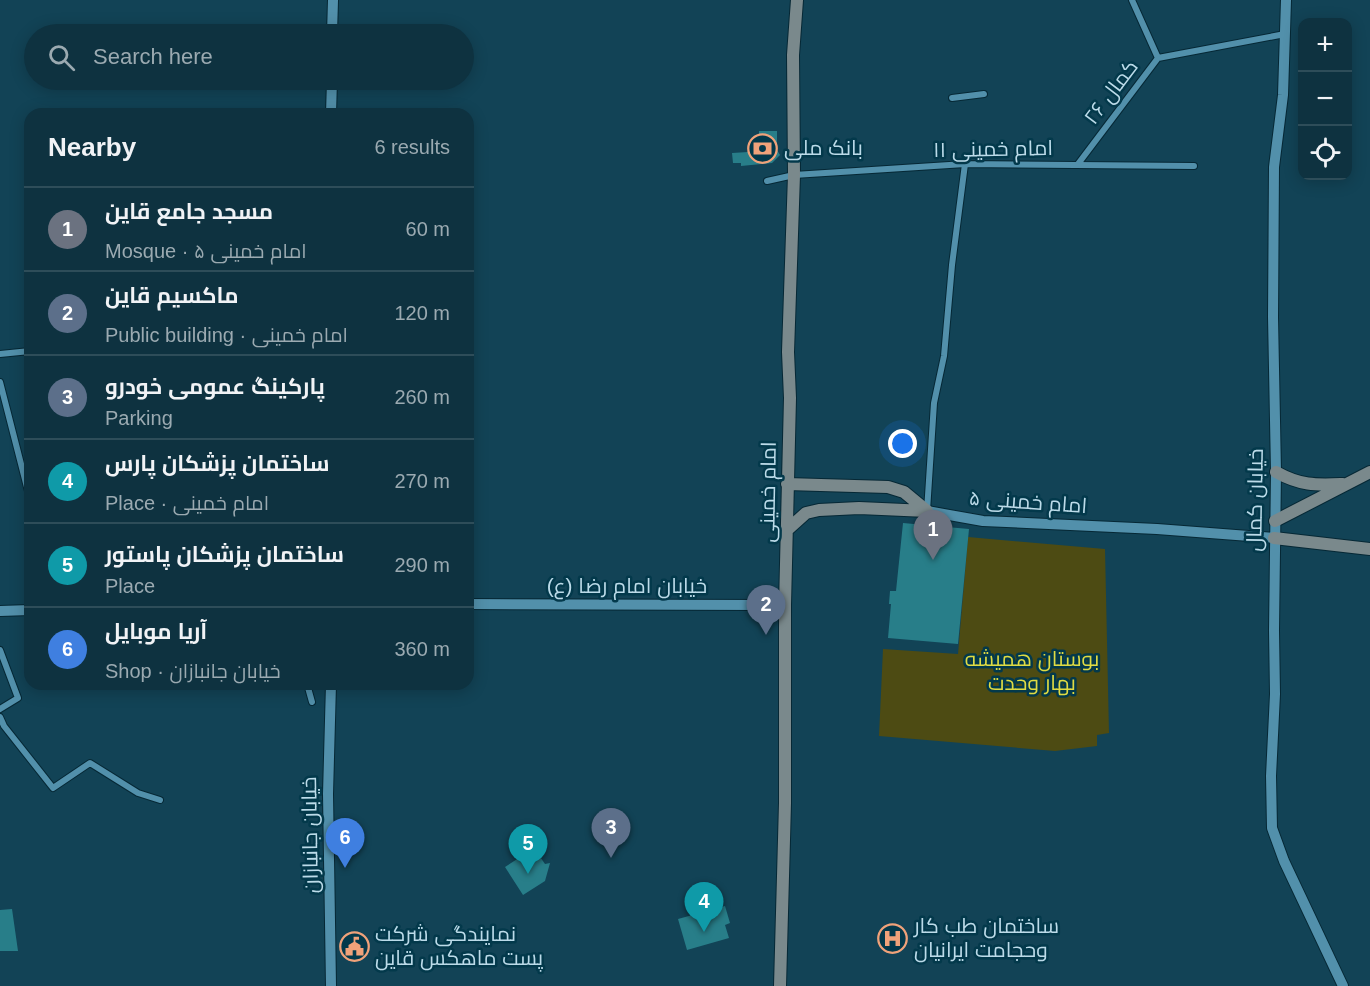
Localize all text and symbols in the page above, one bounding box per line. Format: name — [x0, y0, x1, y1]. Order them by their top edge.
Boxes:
map controls — [1298, 18, 1352, 180]
button: + — [1298, 18, 1352, 72]
search box — [24, 24, 474, 90]
icon: search — [45, 41, 78, 74]
text: Search here — [93, 44, 213, 69]
street label: کمال ۲۶ — [1079, 55, 1144, 130]
button: − — [1298, 72, 1352, 126]
button: locate — [1298, 126, 1352, 180]
text: Nearby — [48, 132, 136, 162]
bank icon: بانک ملی — [747, 132, 779, 164]
text: 6 results — [374, 136, 450, 158]
place label: بانک ملی — [784, 136, 863, 161]
street label: امام خمینی ۱۱ — [933, 136, 1053, 164]
text: مسجد جامع قاین — [105, 199, 273, 224]
text: 1 — [62, 218, 73, 240]
text: 60 m — [406, 218, 450, 240]
text: Mosque · امام خمینی ۵ — [105, 240, 307, 262]
text: ماکسیم قاین — [105, 283, 238, 308]
text: 2 — [62, 302, 73, 324]
text: 120 m — [394, 302, 450, 324]
text: Public building · امام خمینی — [105, 324, 348, 346]
text: پارکینگ عمومی خودرو — [105, 374, 325, 399]
text: 3 — [62, 386, 73, 408]
text: 260 m — [394, 386, 450, 408]
text: Parking — [105, 407, 173, 429]
your location — [888, 429, 917, 458]
street label: امام خمینی — [755, 441, 783, 543]
street label: خیابان کمال — [1242, 448, 1269, 552]
text: ساختمان پزشکان پارس — [105, 451, 330, 476]
text: 4 — [62, 470, 73, 492]
text: 270 m — [394, 470, 450, 492]
street label: امام خمینی ۵ — [968, 486, 1088, 520]
text: Place · امام خمینی — [105, 492, 269, 514]
pin: 1 — [914, 510, 952, 560]
text: ساختمان پزشکان پاستور — [105, 542, 344, 567]
text: 5 — [62, 554, 73, 576]
text: 290 m — [394, 554, 450, 576]
street label: خیابان امام رضا (ع) — [547, 574, 707, 600]
text: Place — [105, 575, 155, 597]
pin: 2 — [746, 586, 786, 635]
text: آریا موبایل — [105, 619, 207, 644]
text: 6 — [62, 638, 73, 660]
text: 360 m — [394, 638, 450, 660]
park label: بوستان همیشه بهار وحدت — [965, 647, 1099, 696]
text: Shop · خیابان جانبازان — [105, 660, 281, 682]
street label: خیابان جانبازان — [297, 776, 324, 894]
pin: 3 — [592, 808, 630, 858]
pin: 6 — [326, 818, 364, 868]
pin: 5 — [508, 824, 548, 874]
pin: 4 — [684, 882, 724, 932]
place label: ساختمان طب کار و‌حجامت ایرانیان — [913, 914, 1059, 963]
place label: نمایندگی شرکت پست ماهکس قاین — [375, 922, 544, 972]
hospital icon: ساختمان طب کار و‌حجامت ایرانیان — [877, 922, 909, 954]
public building icon: نمایندگی شرکت پست ماهکس قاین — [338, 930, 370, 962]

